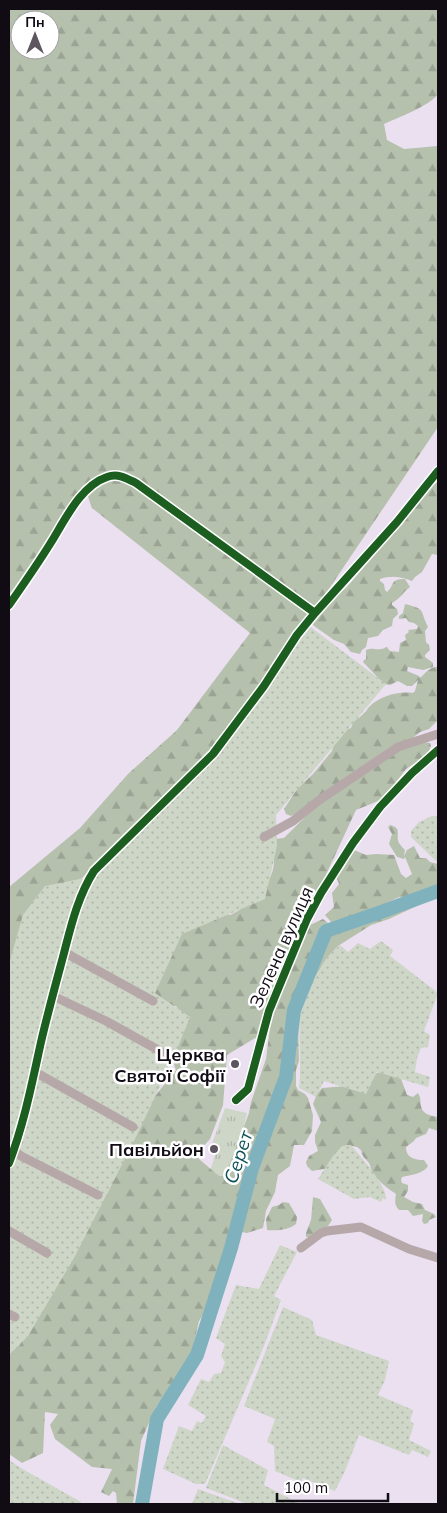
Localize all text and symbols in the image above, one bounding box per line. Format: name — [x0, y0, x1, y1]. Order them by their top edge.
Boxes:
north arrow — [10, 10, 60, 60]
text: Пн — [25, 13, 45, 31]
street label: Зелена вулиця — [244, 883, 318, 1011]
place label: Церква Святої Софії — [114, 1043, 226, 1087]
marker: Церква Святої Софії — [229, 1058, 241, 1070]
water label: Серет — [218, 1126, 258, 1186]
place label: Павільйон — [109, 1138, 204, 1161]
marker: Павільйон — [208, 1143, 220, 1155]
scale bar — [277, 1470, 388, 1502]
text: 100 m — [284, 1478, 328, 1497]

